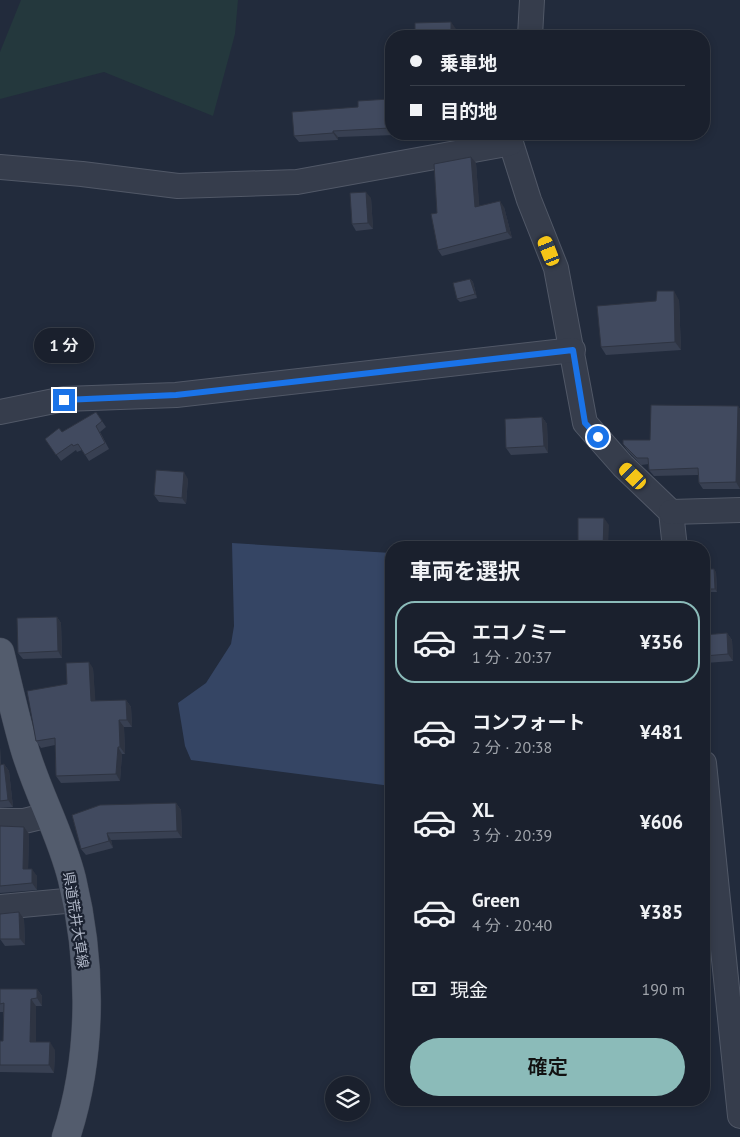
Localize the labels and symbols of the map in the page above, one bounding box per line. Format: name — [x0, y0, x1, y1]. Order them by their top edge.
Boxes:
car — [536, 234, 561, 268]
callout: 1 分 — [34, 328, 94, 362]
route end — [53, 389, 75, 411]
route start — [587, 426, 609, 448]
car — [616, 460, 649, 492]
street label: 県道荒井大草線 — [59, 870, 93, 970]

